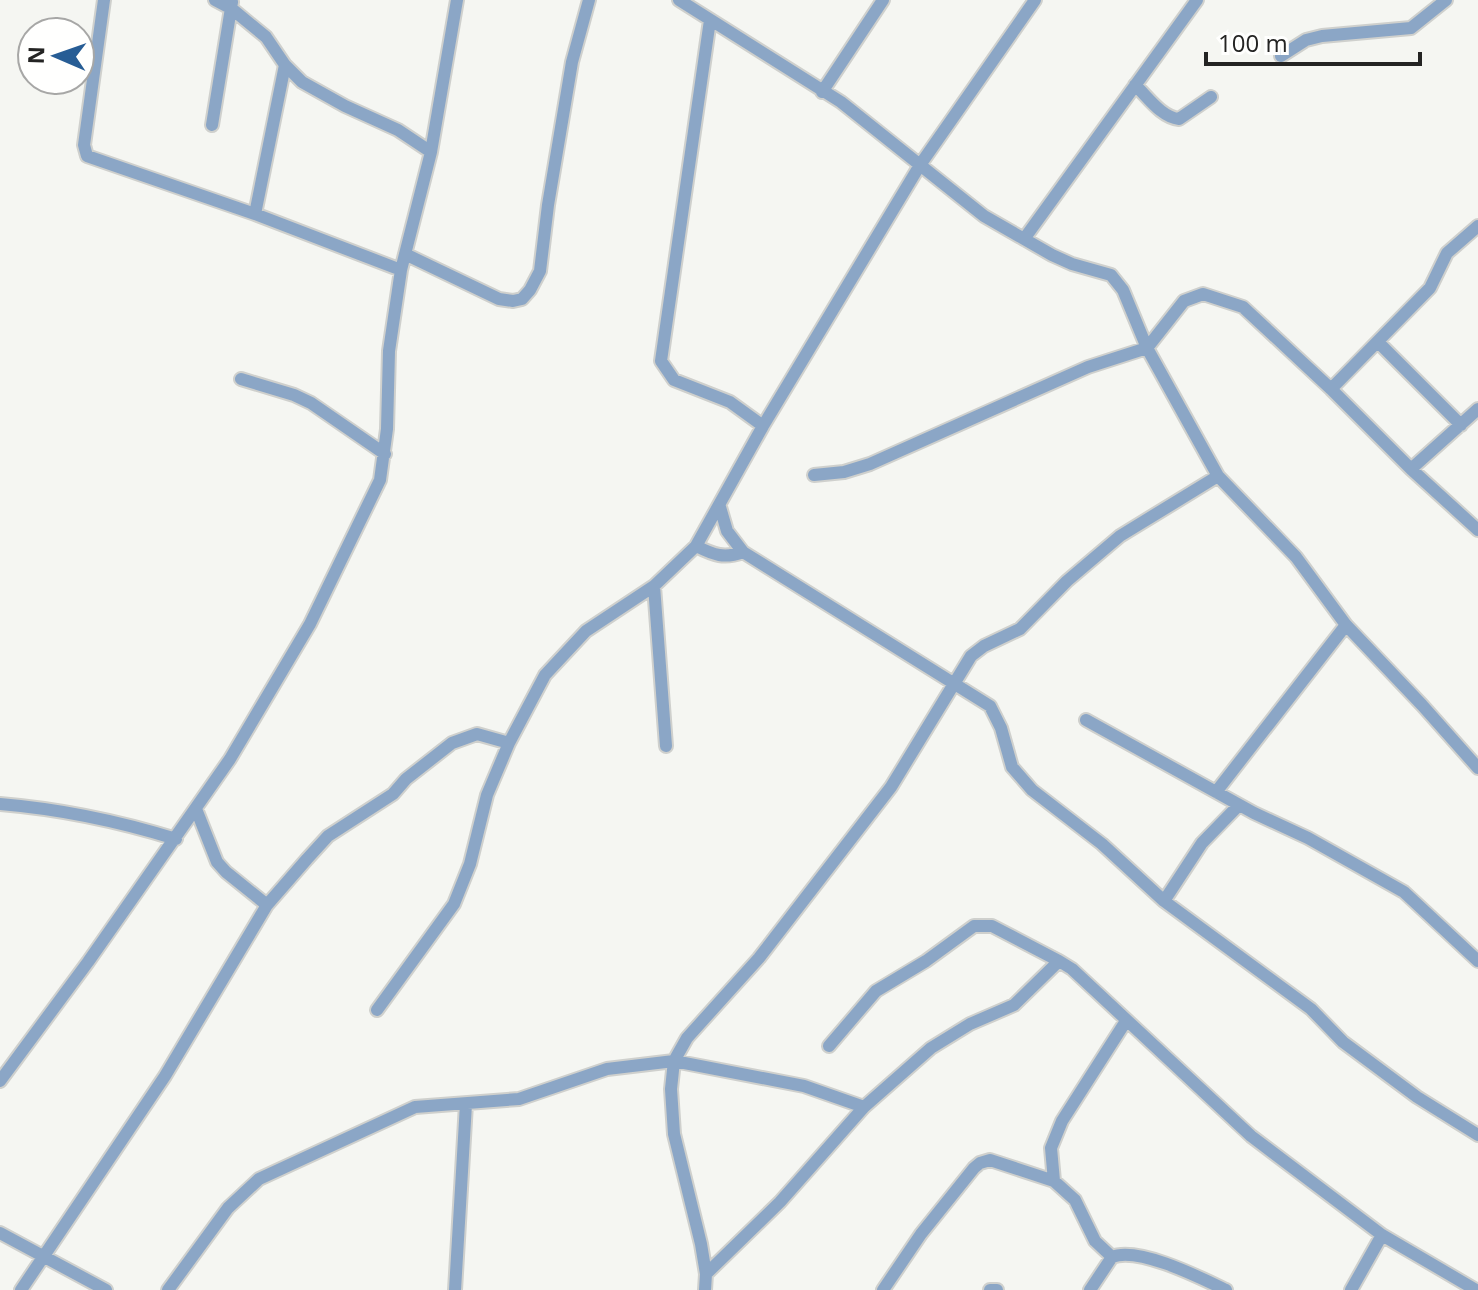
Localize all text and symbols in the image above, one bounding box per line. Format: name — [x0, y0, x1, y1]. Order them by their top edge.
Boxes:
north arrow — [16, 16, 96, 96]
scale bar — [1206, 16, 1420, 66]
text: 100 m — [1218, 26, 1288, 59]
text: N — [20, 46, 50, 65]

